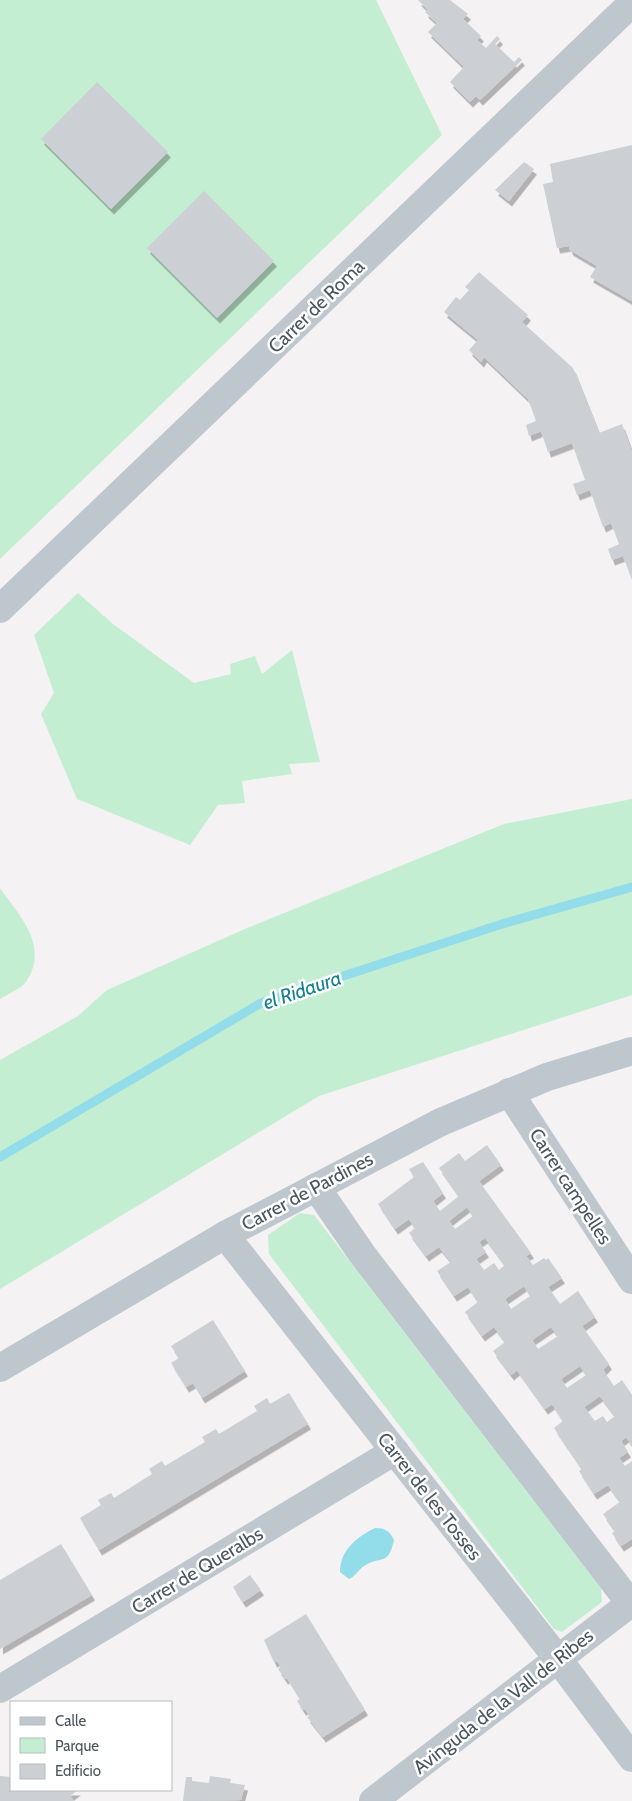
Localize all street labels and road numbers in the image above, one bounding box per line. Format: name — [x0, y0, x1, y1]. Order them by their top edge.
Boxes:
street label: Carrer de Roma — [264, 255, 369, 358]
street label: Carrer campelles — [525, 1124, 617, 1249]
street label: Carrer de Pardines — [238, 1147, 377, 1236]
street label: Carrer de les Tosses — [373, 1428, 487, 1565]
street label: Carrer de Queralbs — [127, 1522, 267, 1619]
street label: Avinguda de la Vall de Ribes — [409, 1624, 598, 1779]

